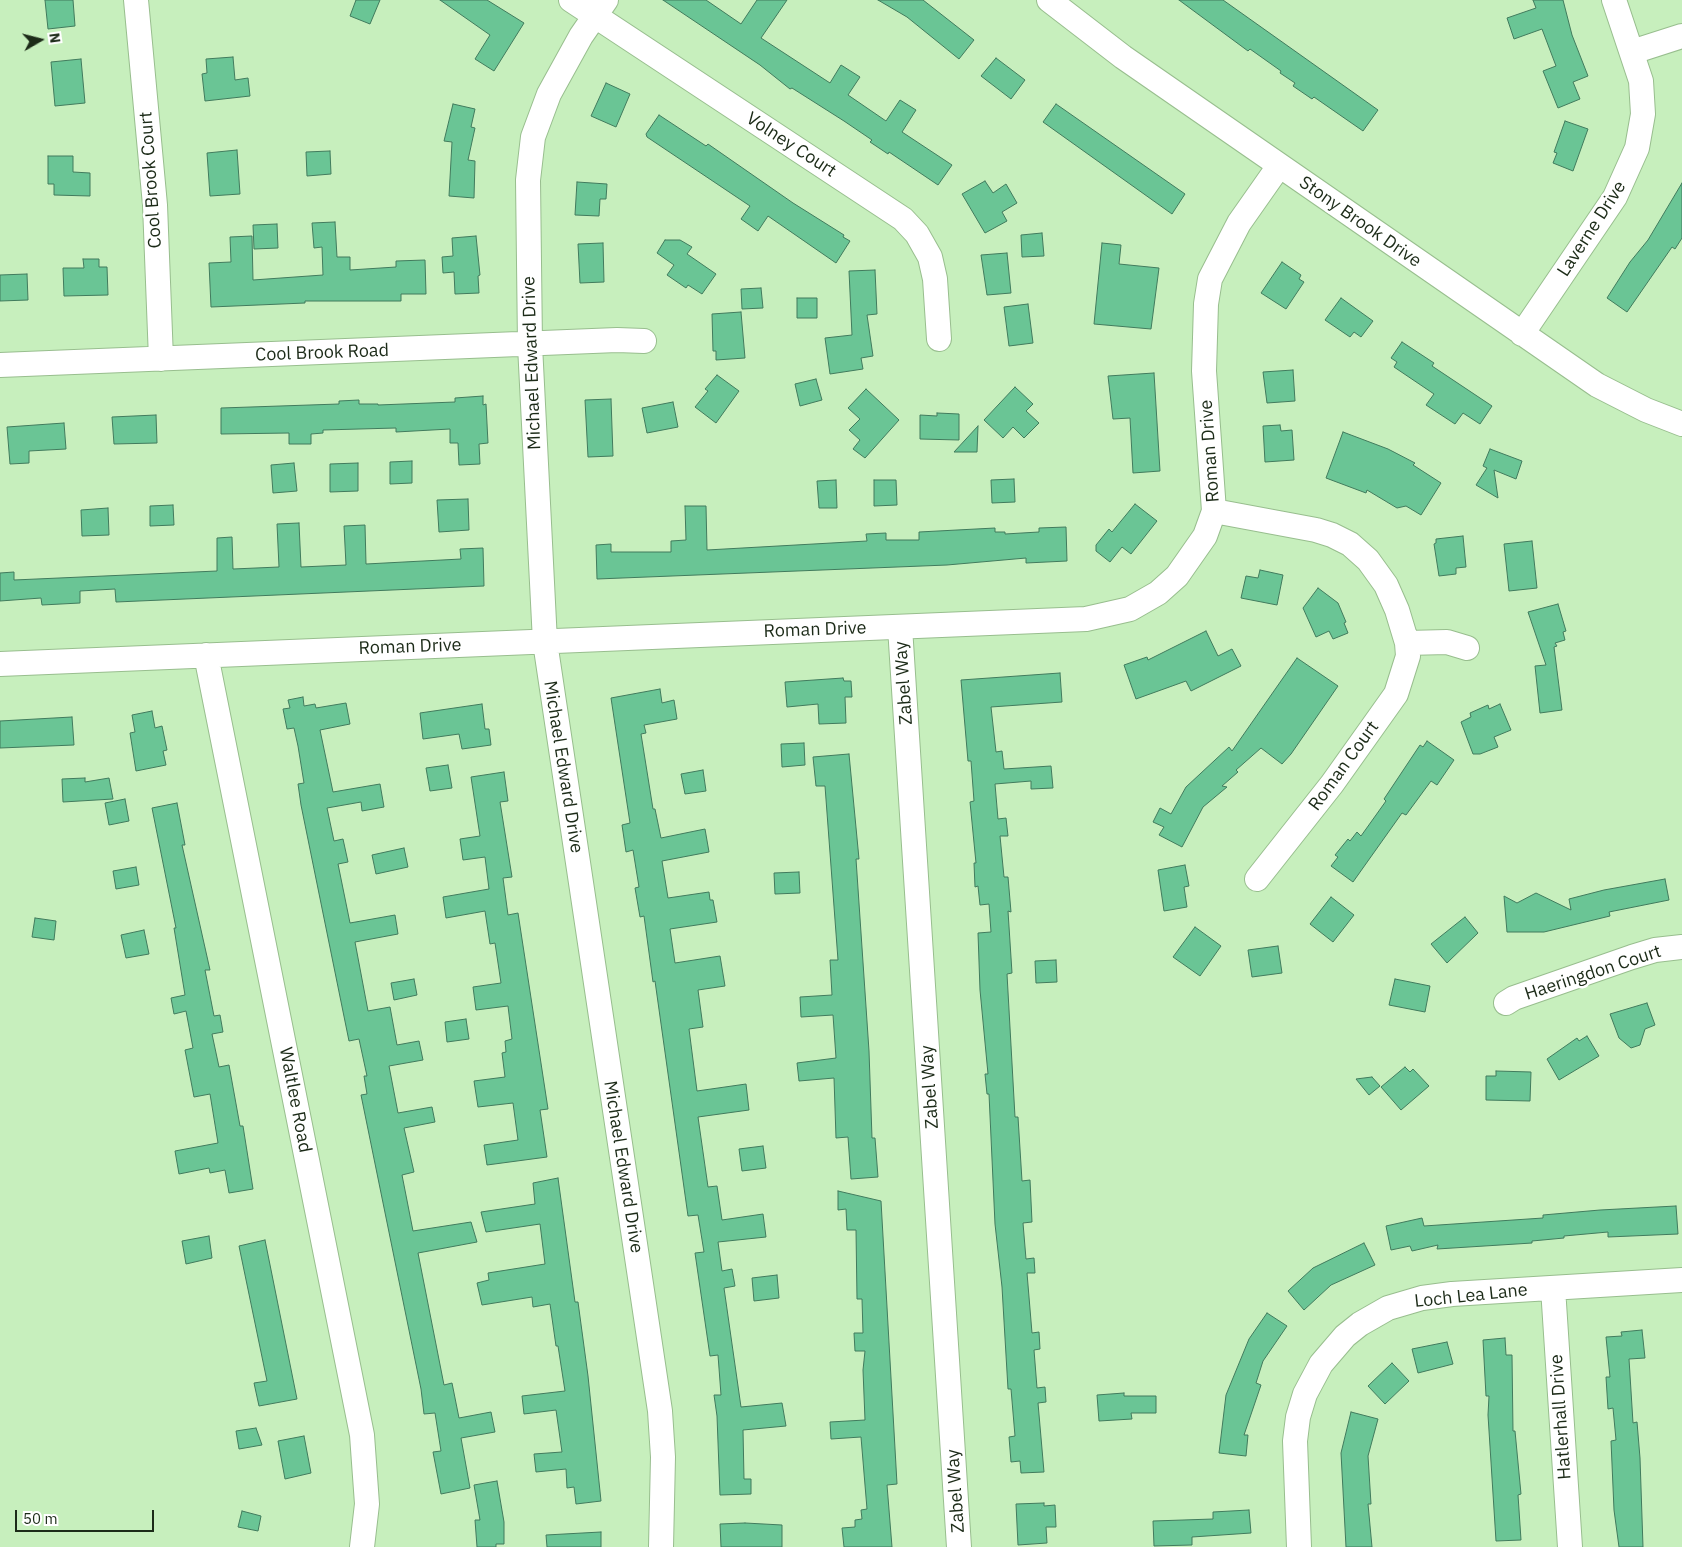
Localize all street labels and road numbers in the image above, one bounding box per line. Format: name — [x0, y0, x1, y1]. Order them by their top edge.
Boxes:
street label: Volney Court — [742, 108, 840, 182]
street label: Cool Brook Court — [135, 111, 167, 249]
street label: Stony Brook Drive — [1295, 172, 1425, 272]
street label: Laverne Drive — [1553, 177, 1631, 281]
street label: Michael Edward Drive — [518, 276, 546, 450]
street label: Cool Brook Road — [255, 340, 389, 366]
street label: Roman Drive — [1196, 399, 1224, 503]
street label: Roman Drive — [763, 617, 867, 643]
street label: Roman Drive — [358, 634, 462, 660]
street label: Zabel Way — [890, 640, 918, 726]
street label: Michael Edward Drive — [539, 679, 587, 855]
street label: Roman Court — [1304, 717, 1384, 815]
street label: Haeringdon Court — [1522, 941, 1664, 1005]
street label: Zabel Way — [916, 1044, 944, 1130]
street label: Waltlee Road — [274, 1045, 316, 1155]
street label: Michael Edward Drive — [599, 1079, 647, 1255]
street label: Loch Lea Lane — [1413, 1279, 1529, 1313]
street label: Hatlerhall Drive — [1546, 1354, 1576, 1480]
street label: Zabel Way — [942, 1448, 970, 1534]

